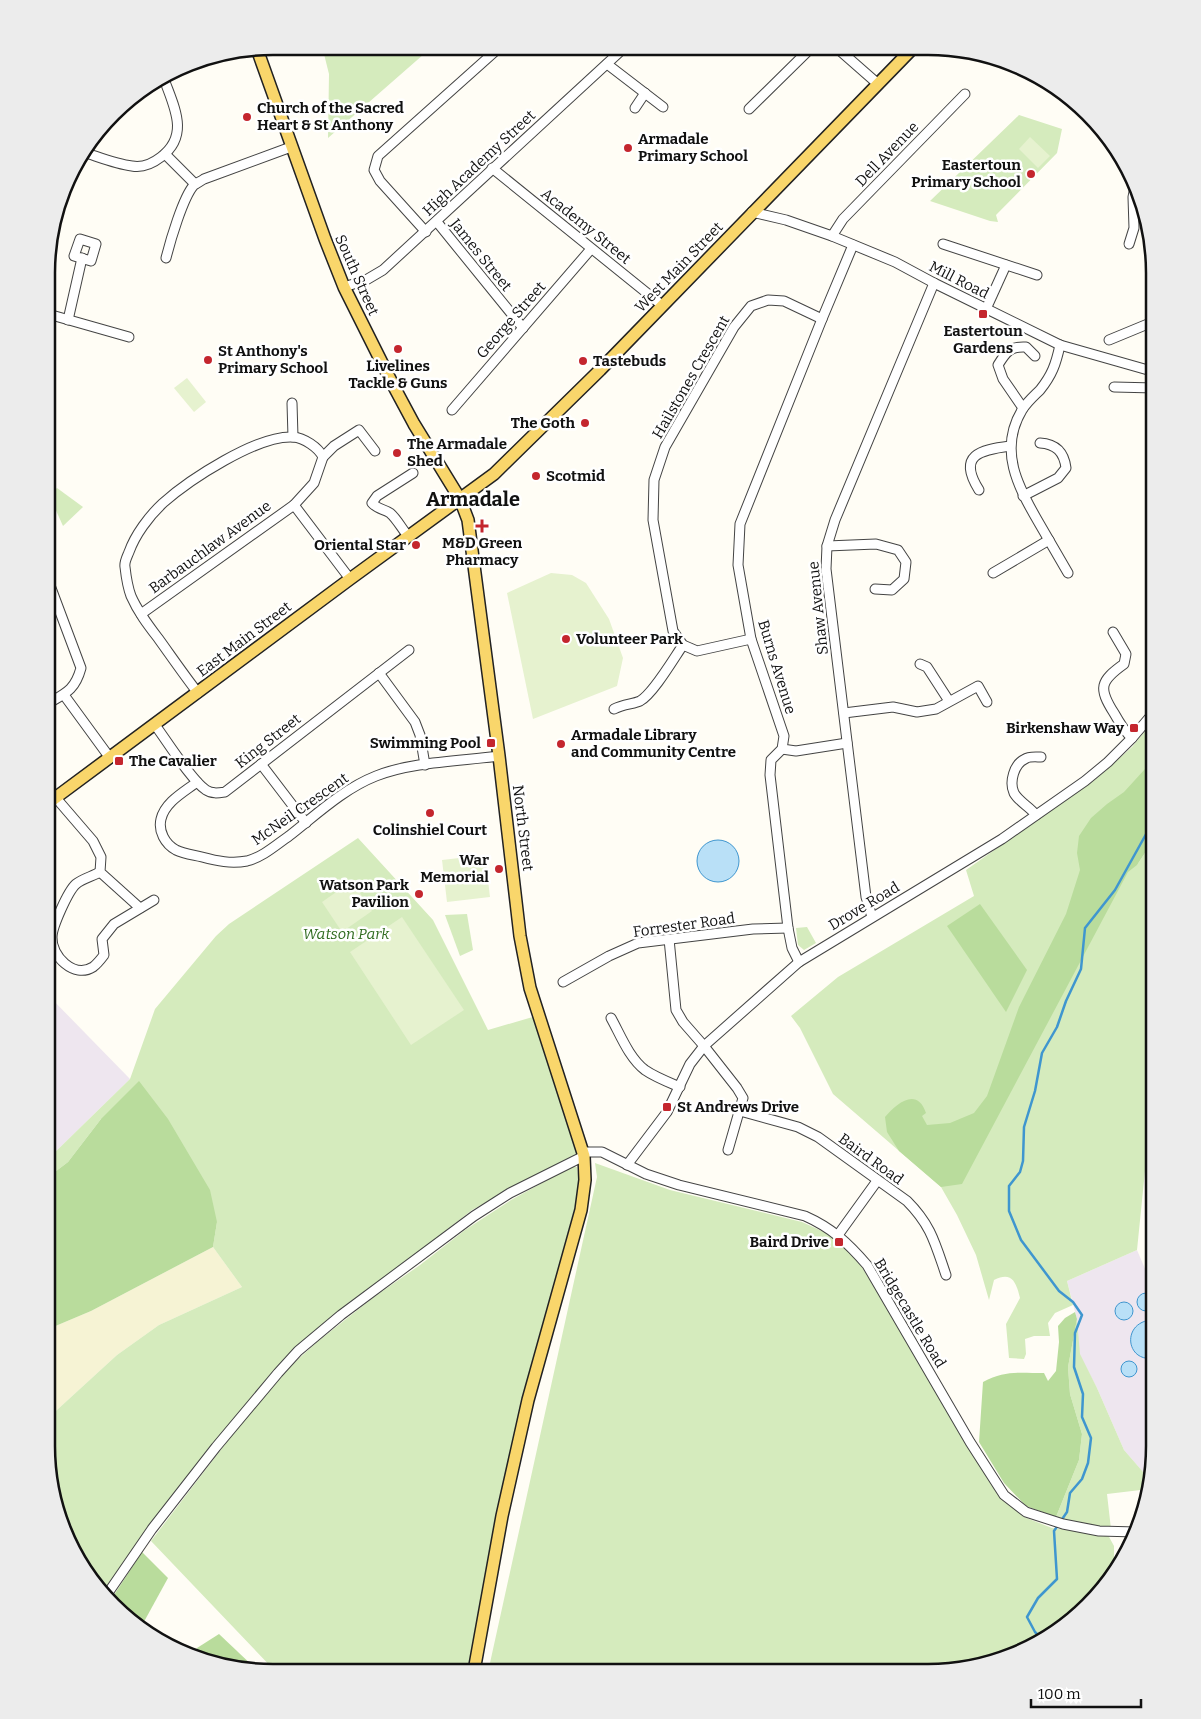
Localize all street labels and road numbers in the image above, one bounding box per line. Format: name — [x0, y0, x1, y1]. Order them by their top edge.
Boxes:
street label: High Academy Street — [419, 106, 539, 220]
street label: Dell Avenue — [852, 118, 922, 190]
street label: Academy Street — [538, 184, 635, 268]
street label: James Street — [446, 214, 516, 295]
street label: West Main Street — [631, 218, 727, 316]
street label: South Street — [331, 232, 383, 319]
street label: Mill Road — [926, 257, 992, 303]
street label: George Street — [473, 277, 550, 362]
street label: Hailstones Crescent — [648, 312, 734, 442]
street label: Barbauchlaw Avenue — [145, 497, 275, 597]
street label: Shaw Avenue — [804, 560, 832, 656]
street label: East Main Street — [193, 597, 295, 680]
street label: Burns Avenue — [754, 618, 800, 716]
street label: King Street — [232, 710, 305, 772]
street label: McNeil Crescent — [248, 769, 352, 849]
street label: North Street — [509, 784, 537, 873]
street label: Drove Road — [825, 878, 903, 934]
street label: Forrester Road — [632, 909, 736, 941]
street label: Baird Road — [835, 1130, 907, 1189]
street label: Bridgecastle Road — [870, 1255, 950, 1371]

